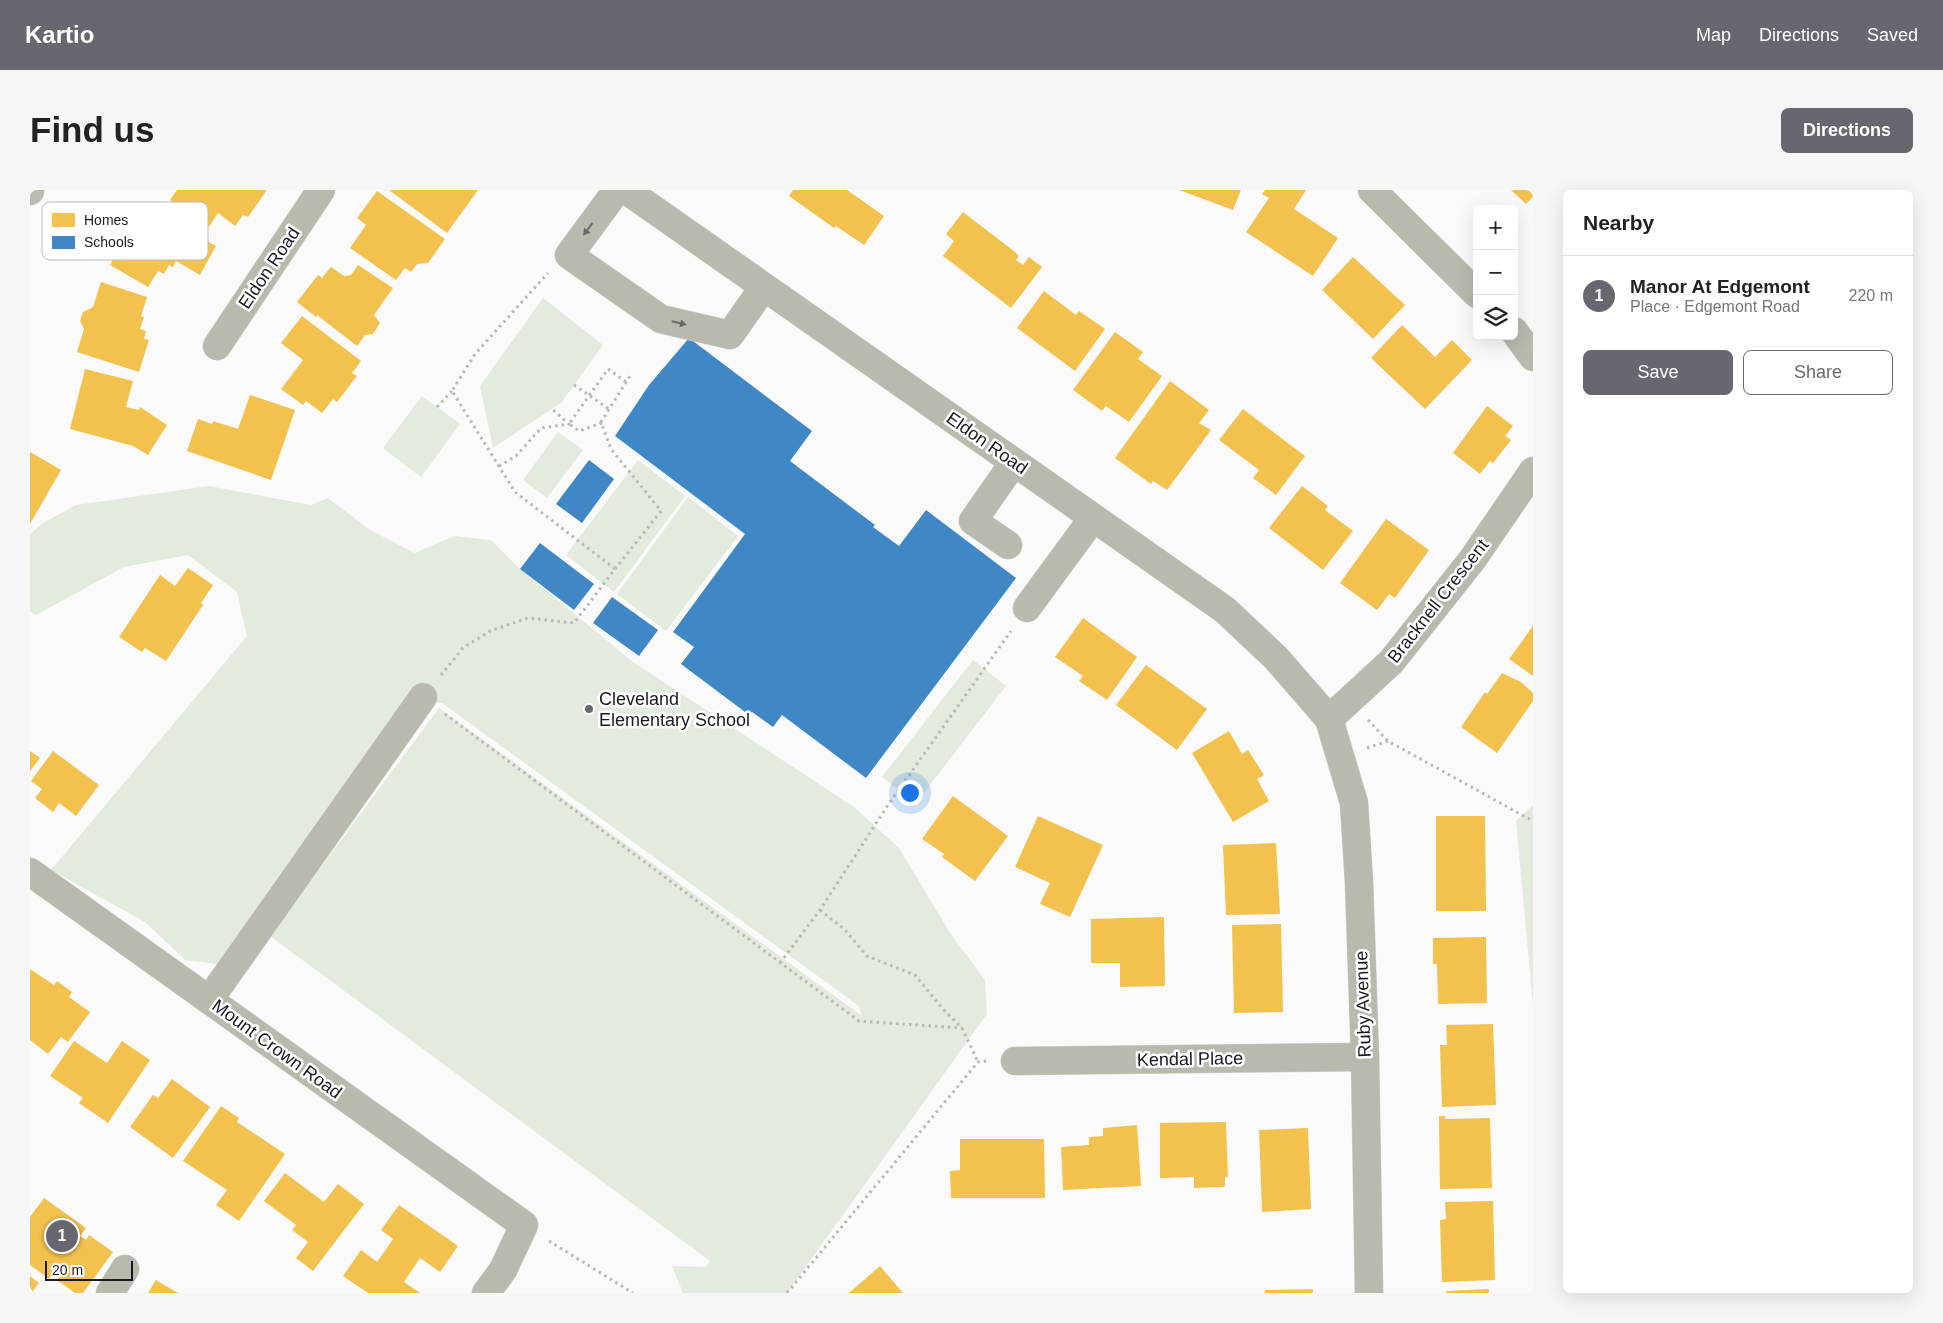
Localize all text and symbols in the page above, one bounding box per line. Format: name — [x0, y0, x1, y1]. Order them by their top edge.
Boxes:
text: Kartio — [25, 21, 94, 48]
text: Map — [1696, 25, 1731, 45]
text: Directions — [1759, 25, 1839, 45]
text: Saved — [1867, 25, 1918, 45]
button: Directions — [1781, 108, 1913, 153]
text: Find us — [30, 110, 154, 149]
legend — [42, 202, 208, 260]
map controls — [1473, 205, 1518, 340]
button: + — [1473, 205, 1518, 250]
text: Nearby — [1583, 211, 1654, 234]
text: Homes — [84, 212, 128, 228]
one-way arrow — [582, 222, 593, 235]
street label: Eldon Road — [234, 223, 304, 313]
text: Schools — [84, 234, 134, 250]
button: − — [1473, 250, 1518, 295]
text: Manor At Edgemont — [1630, 276, 1810, 297]
text: 1 — [1595, 287, 1603, 304]
text: 220 m — [1849, 287, 1893, 304]
button: layers — [1473, 295, 1518, 340]
text: Place · Edgemont Road — [1630, 298, 1800, 315]
one-way arrow — [671, 319, 686, 327]
button: Save — [1583, 350, 1733, 395]
button: Share — [1743, 350, 1893, 395]
street label: Eldon Road — [943, 408, 1031, 478]
street label: Bracknell Crescent — [1384, 535, 1492, 667]
place label: Cleveland Elementary School — [599, 689, 750, 730]
marker: Cleveland Elementary School — [583, 703, 595, 715]
your location — [897, 780, 923, 806]
street label: Ruby Avenue — [1351, 950, 1375, 1058]
street label: Mount Crown Road — [208, 995, 346, 1103]
street label: Kendal Place — [1137, 1048, 1243, 1070]
pin: 1 — [46, 1217, 78, 1255]
scale bar — [45, 1258, 132, 1281]
text: 20 m — [52, 1262, 83, 1278]

